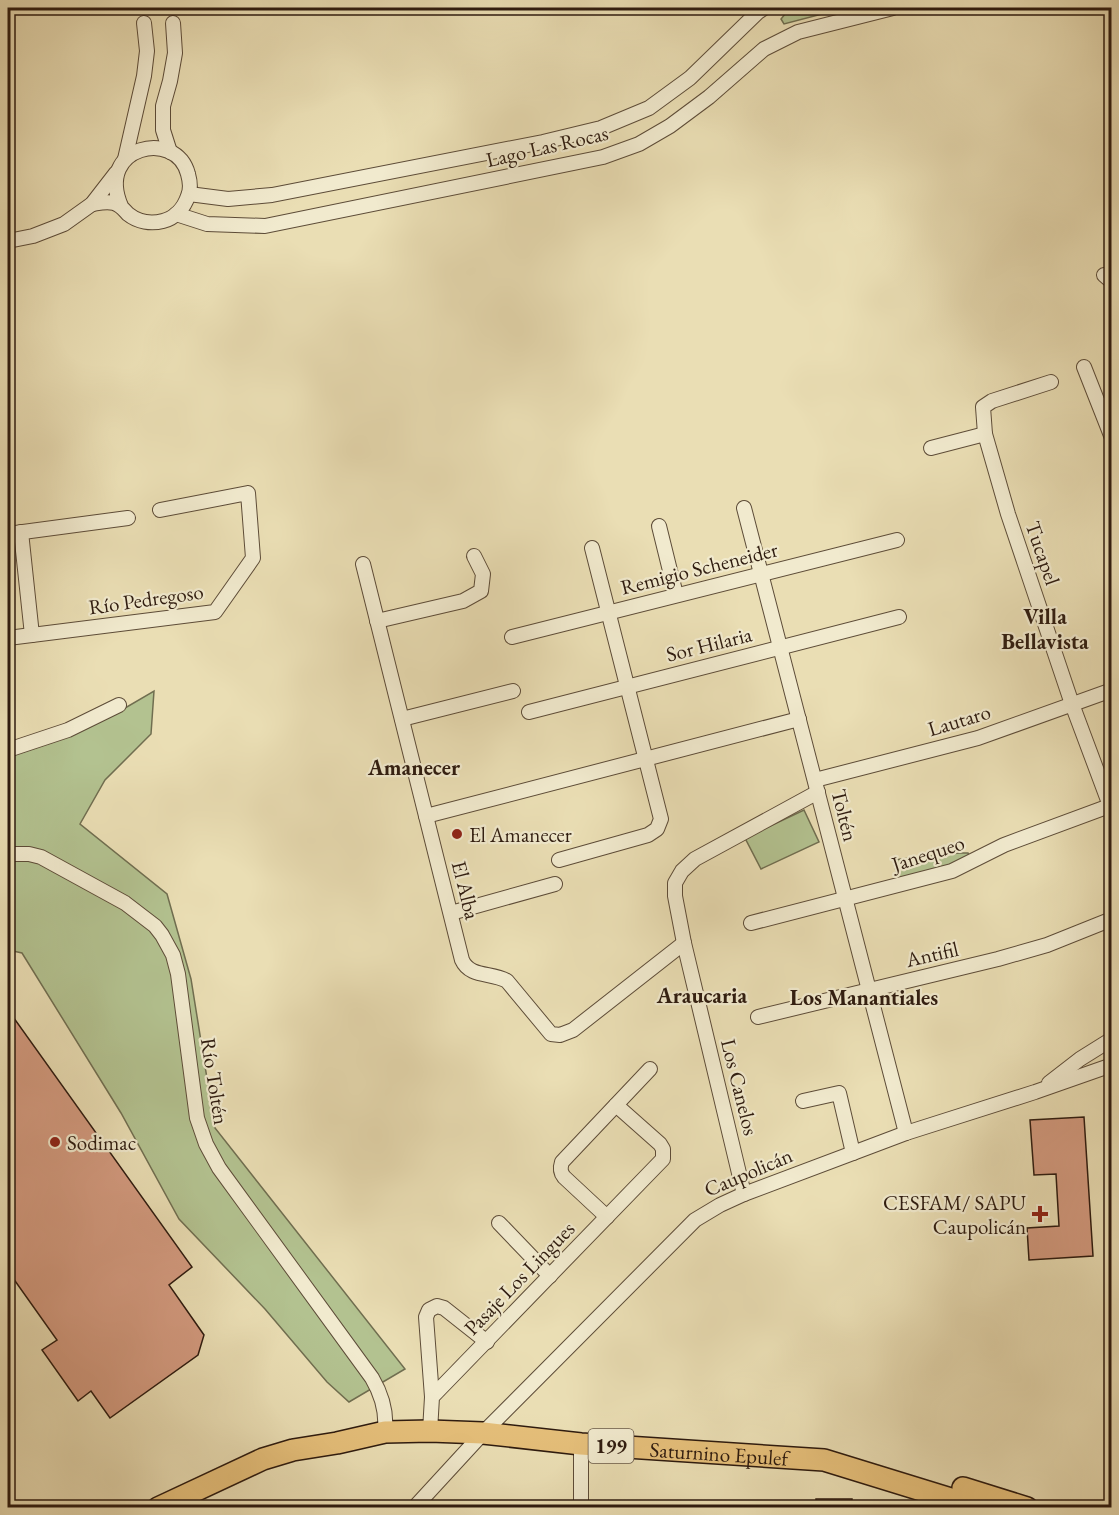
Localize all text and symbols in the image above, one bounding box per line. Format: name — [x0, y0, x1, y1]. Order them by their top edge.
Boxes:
street label: Lago Las Rocas — [483, 119, 611, 173]
street label: Tucapel — [1020, 517, 1066, 589]
street label: Remigio Scheneider — [618, 535, 780, 601]
street label: Río Pedregoso — [87, 578, 205, 620]
district label: Villa Bellavista — [1001, 602, 1089, 656]
street label: Sor Hilaria — [663, 620, 755, 668]
street label: Lautaro — [924, 698, 994, 742]
district label: Amanecer — [367, 753, 461, 782]
street label: Toltén — [826, 786, 864, 844]
place label: El Amanecer — [469, 821, 572, 848]
marker: El Amanecer — [450, 827, 464, 841]
street label: Janequeo — [886, 829, 968, 878]
street label: El Alba — [446, 858, 486, 923]
street label: Antifil — [902, 935, 961, 973]
district label: Araucaria — [656, 981, 748, 1010]
district label: Los Manantiales — [790, 983, 938, 1012]
street label: Río Toltén — [195, 1036, 235, 1126]
street label: Los Canelos — [715, 1036, 765, 1138]
place label: Sodimac — [67, 1129, 136, 1156]
marker: Sodimac — [48, 1135, 62, 1149]
street label: Caupolicán — [700, 1141, 796, 1203]
place label: CESFAM/ SAPU Caupolicán — [883, 1189, 1026, 1240]
marker: CESFAM/ SAPU Caupolicán — [1031, 1205, 1049, 1223]
street label: Pasaje Los Lingues — [458, 1215, 580, 1341]
road number: 199 — [588, 1429, 634, 1463]
street label: Saturnino Epulef — [649, 1435, 791, 1471]

